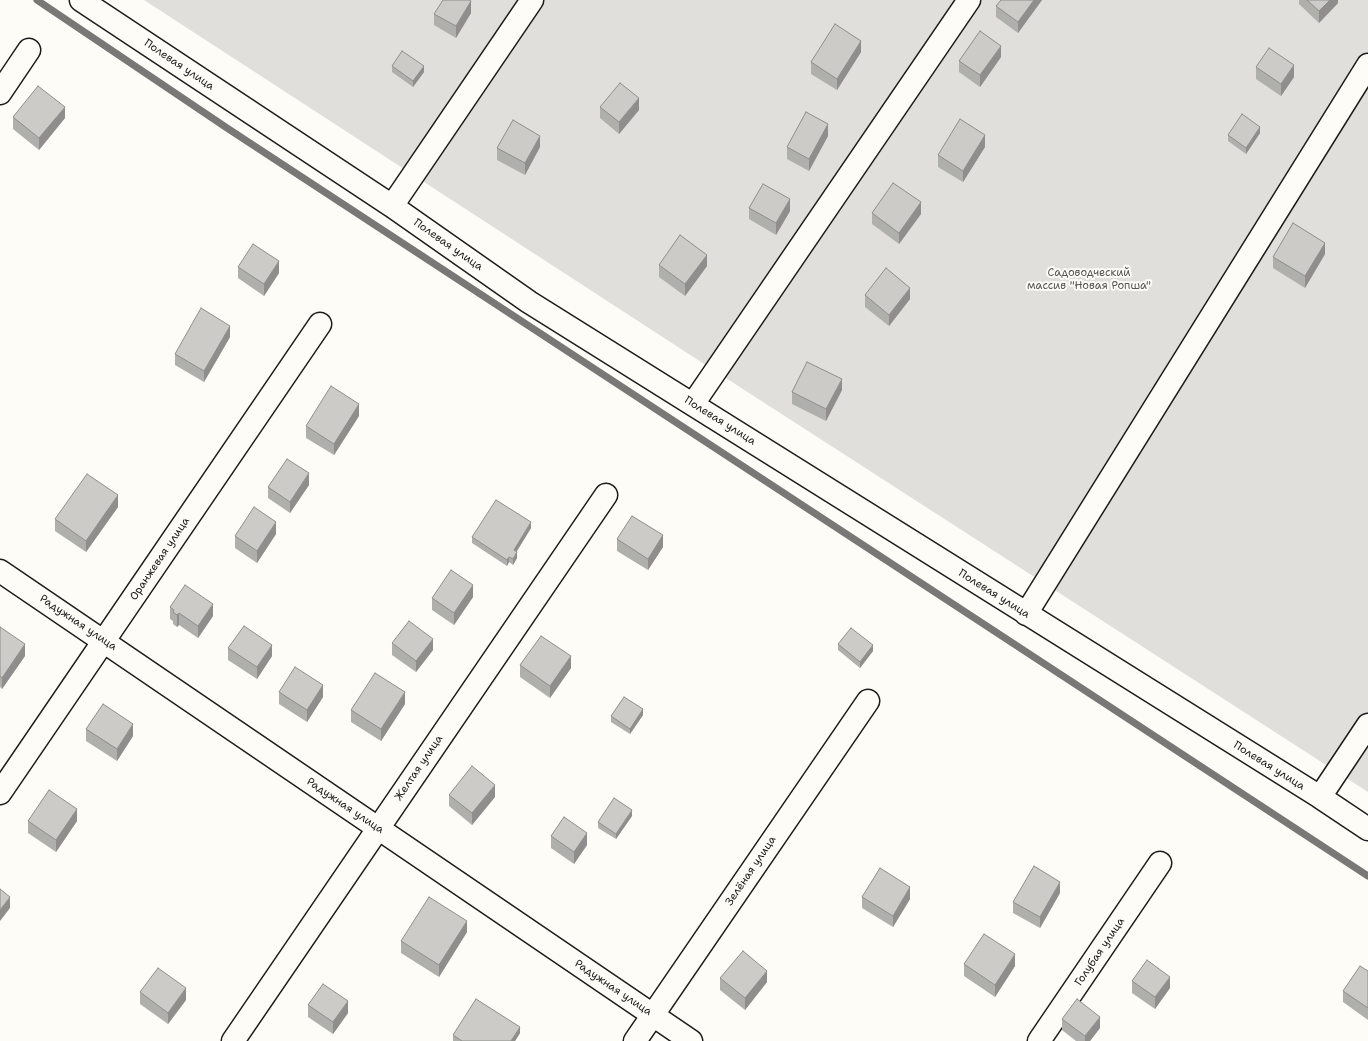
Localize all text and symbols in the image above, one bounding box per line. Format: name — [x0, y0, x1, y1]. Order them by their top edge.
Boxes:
street label: Полевая улица — [141, 37, 217, 93]
street label: Полевая улица — [411, 216, 485, 274]
park label: Садоводческий массив "Новая Ропша" — [1027, 266, 1151, 292]
street label: Полевая улица — [682, 394, 758, 448]
street label: Оранжевая улица — [127, 515, 193, 603]
street label: Полевая улица — [956, 567, 1032, 621]
street label: Радужная улица — [37, 592, 119, 654]
street label: Желтая улица — [392, 733, 446, 803]
street label: Полевая улица — [1231, 739, 1307, 793]
street label: Радужная улица — [304, 775, 386, 837]
street label: Зелёная улица — [723, 834, 779, 908]
street label: Голубая улица — [1072, 915, 1128, 989]
street label: Радужная улица — [572, 957, 654, 1019]

